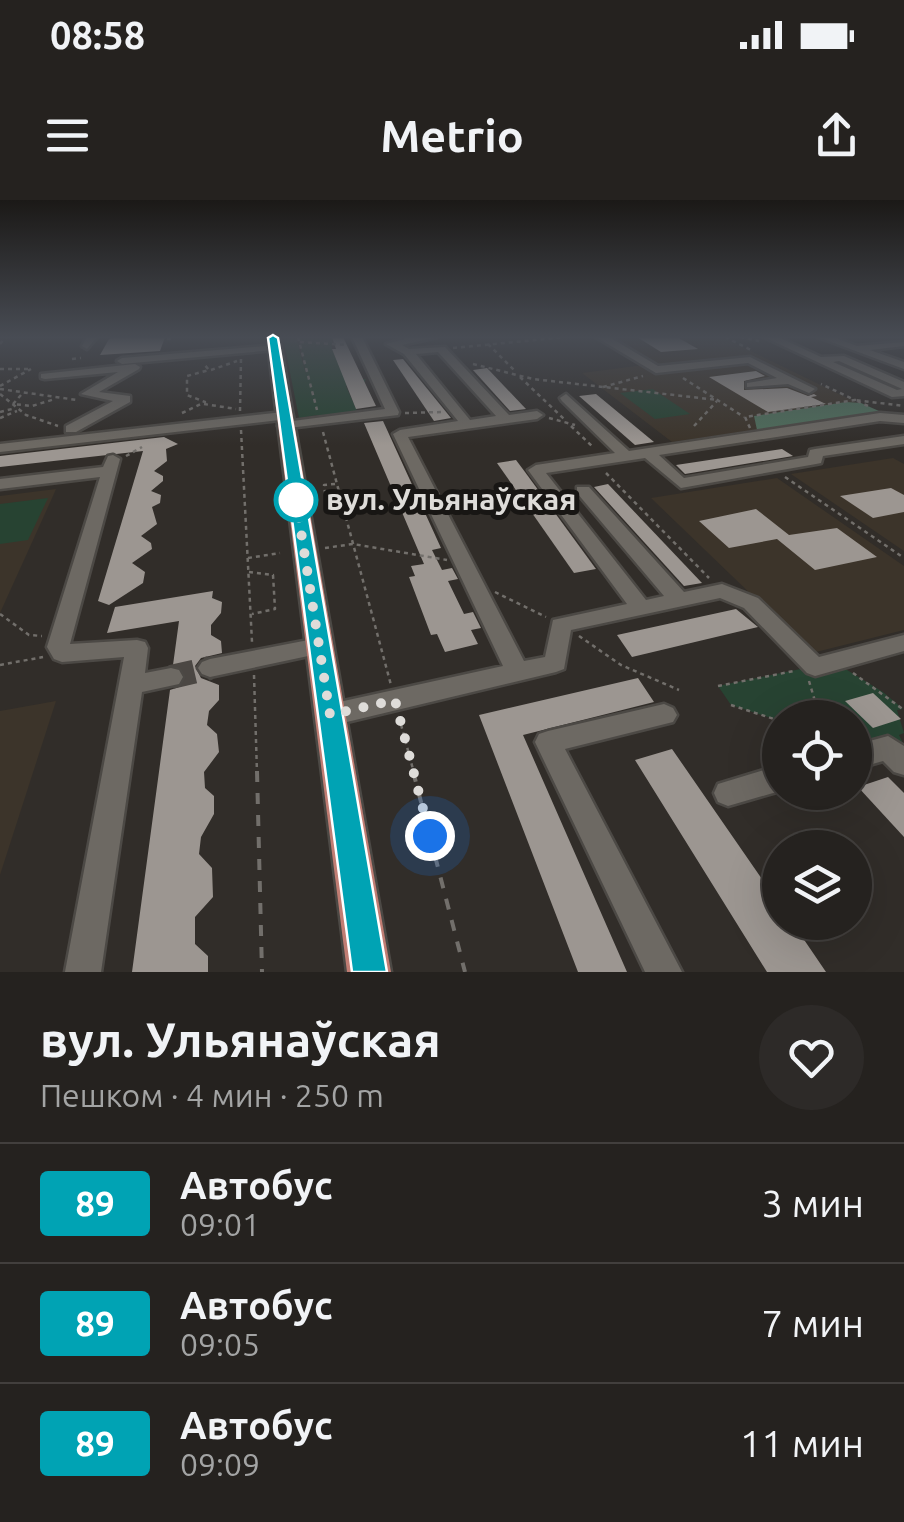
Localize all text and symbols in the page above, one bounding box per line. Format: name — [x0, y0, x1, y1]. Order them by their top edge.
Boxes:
text: 08:58 — [50, 14, 145, 56]
icon: menu — [40, 108, 95, 163]
icon: share — [809, 108, 864, 163]
text: Metrio — [380, 110, 524, 161]
marker: вул. Ульянаўская — [275, 479, 317, 521]
place label: вул. Ульянаўская — [326, 482, 576, 516]
map controls — [762, 700, 872, 940]
button: locate — [762, 700, 872, 810]
your location — [405, 811, 455, 861]
button: layers — [762, 830, 872, 940]
button: heart — [759, 1005, 864, 1110]
text: вул. Ульянаўская — [40, 1012, 441, 1066]
text: Пешком · 4 мин · 250 m — [40, 1077, 384, 1113]
text: Автобус — [180, 1164, 333, 1206]
text: 3 мин — [762, 1182, 864, 1224]
text: 89 — [75, 1183, 115, 1223]
text: 09:01 — [180, 1206, 260, 1242]
text: Автобус — [180, 1284, 333, 1326]
text: 7 мин — [762, 1302, 864, 1344]
text: 89 — [75, 1303, 115, 1343]
text: 09:05 — [180, 1326, 260, 1362]
text: Автобус — [180, 1404, 333, 1446]
text: 11 мин — [740, 1422, 864, 1464]
text: 89 — [75, 1423, 115, 1463]
text: 09:09 — [180, 1446, 260, 1482]

